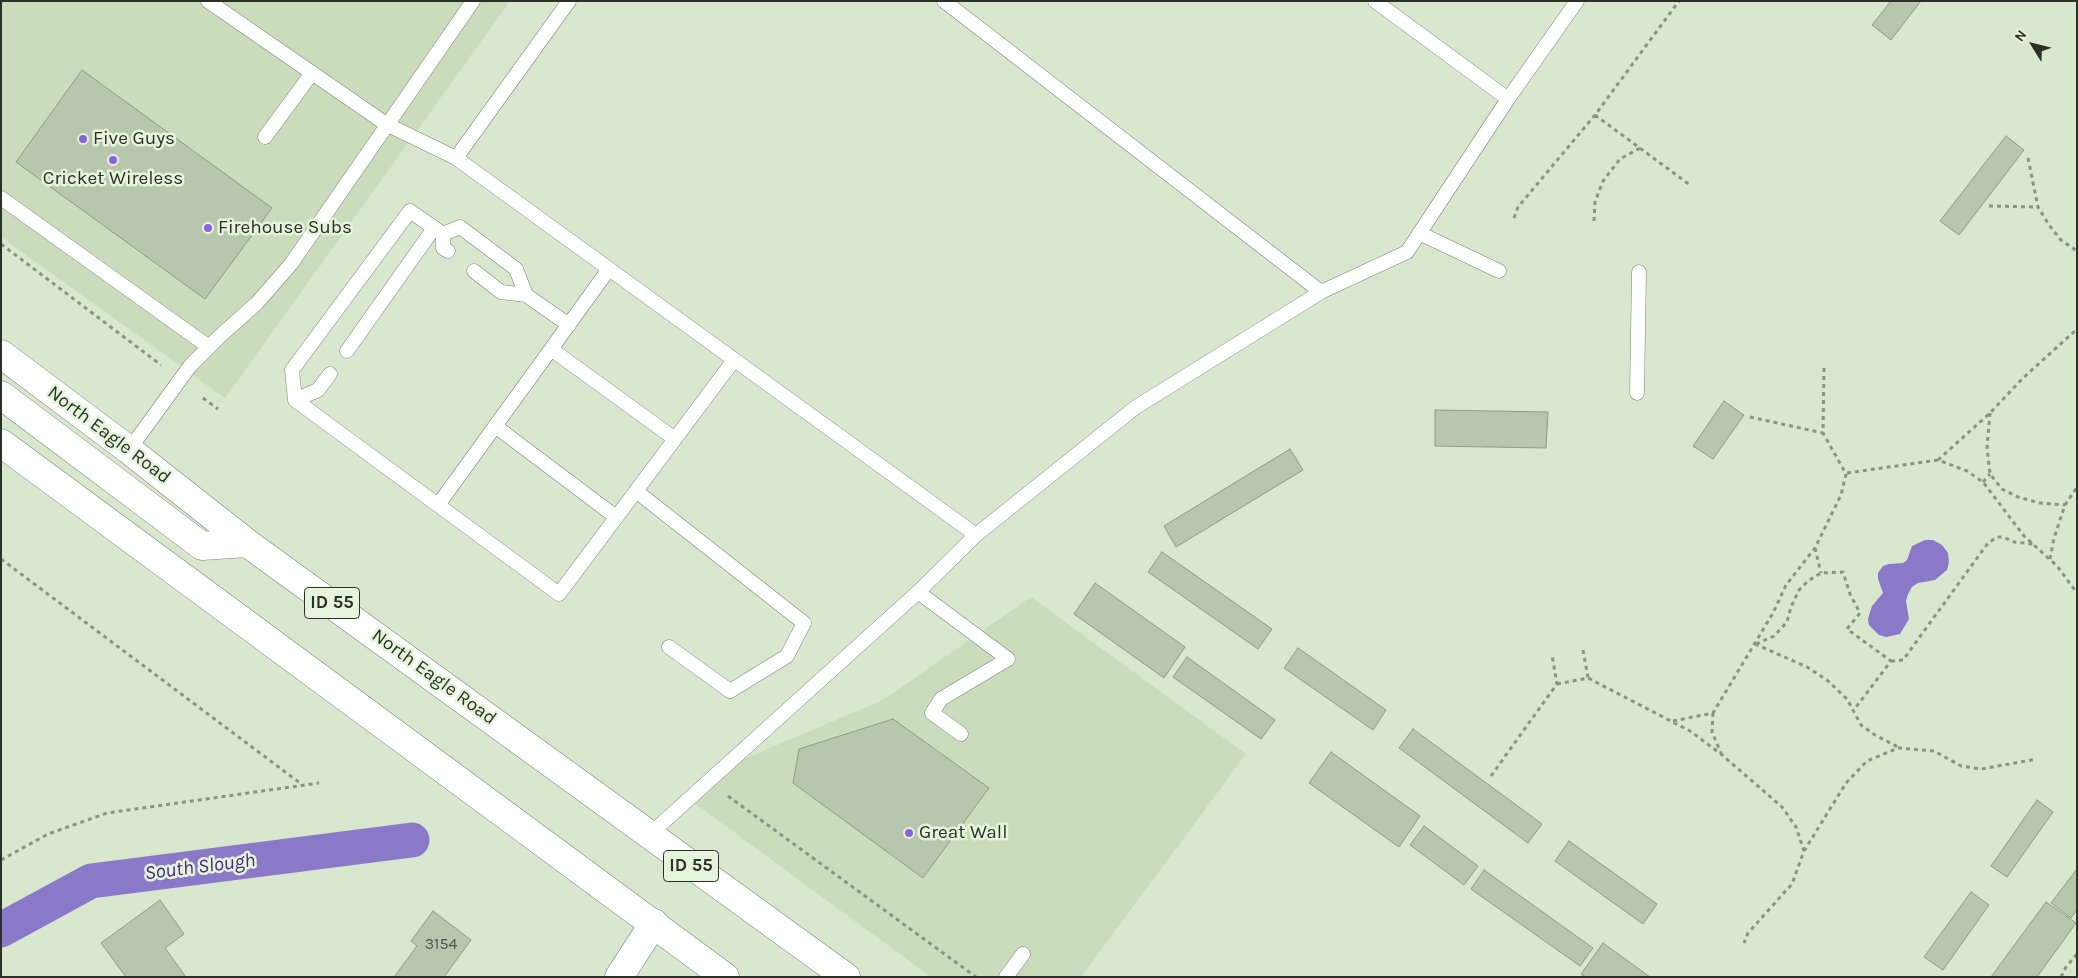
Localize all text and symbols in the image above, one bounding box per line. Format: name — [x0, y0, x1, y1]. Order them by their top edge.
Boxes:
north arrow — [2008, 20, 2058, 70]
text: N — [2011, 27, 2030, 45]
place label: Five Guys — [93, 128, 175, 150]
marker: Five Guys — [77, 133, 89, 145]
marker: Cricket Wireless — [107, 154, 119, 166]
place label: Cricket Wireless — [43, 168, 183, 190]
place label: Firehouse Subs — [218, 217, 352, 239]
marker: Firehouse Subs — [202, 222, 214, 234]
street label: North Eagle Road — [43, 381, 175, 489]
road number: ID 55 — [304, 588, 360, 618]
street label: North Eagle Road — [367, 624, 501, 730]
place label: Great Wall — [919, 822, 1007, 844]
marker: Great Wall — [903, 827, 915, 839]
water label: South Slough — [143, 848, 257, 886]
road number: ID 55 — [664, 850, 718, 881]
house number: 3154 — [425, 934, 457, 954]

